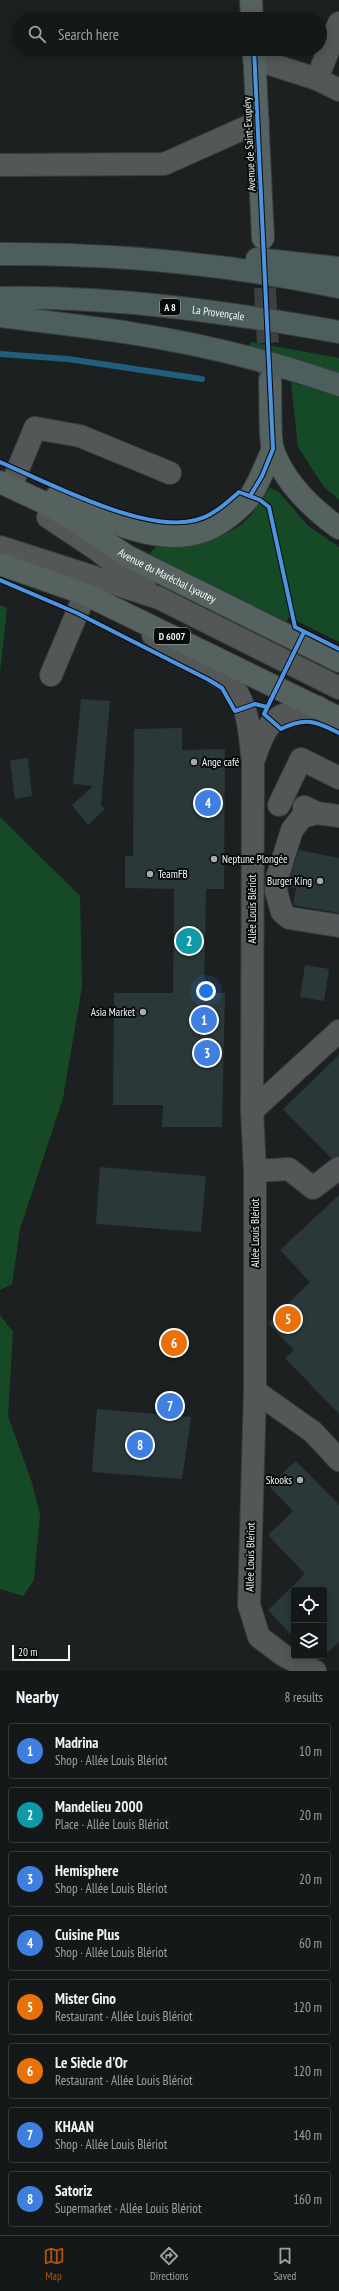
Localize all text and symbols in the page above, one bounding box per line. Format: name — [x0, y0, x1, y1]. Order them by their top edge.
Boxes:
search box — [12, 12, 327, 56]
icon: search — [26, 23, 48, 45]
text: Search here — [58, 25, 119, 44]
street label: Avenue de Saint-Exupéry — [239, 96, 258, 192]
road number: A 8 — [160, 299, 180, 315]
street label: La Provençale — [191, 302, 246, 323]
street label: Avenue du Maréchal Lyautey — [116, 545, 219, 606]
road number: D 6007 — [154, 628, 190, 644]
place label: Ange café — [202, 755, 240, 769]
marker: Ange café — [189, 757, 199, 767]
pin: 4 — [195, 788, 221, 818]
place label: Neptune Plongée — [222, 852, 288, 866]
marker: Neptune Plongée — [209, 854, 219, 864]
place label: TeamFB — [158, 867, 188, 881]
marker: TeamFB — [145, 869, 155, 879]
street label: Allée Louis Blériot — [245, 874, 259, 944]
place label: Burger King — [267, 874, 312, 888]
marker: Burger King — [315, 876, 325, 886]
pin: 2 — [176, 926, 202, 956]
your location — [196, 981, 216, 1001]
place label: Asia Market — [91, 1005, 135, 1019]
pin: 1 — [191, 1005, 217, 1035]
marker: Asia Market — [138, 1007, 148, 1017]
pin: 3 — [194, 1038, 220, 1068]
street label: Allée Louis Blériot — [248, 1198, 262, 1268]
pin: 5 — [275, 1304, 301, 1334]
pin: 6 — [161, 1328, 187, 1358]
pin: 7 — [157, 1391, 183, 1421]
pin: 8 — [127, 1430, 153, 1460]
place label: Skooks — [266, 1473, 292, 1487]
marker: Skooks — [295, 1475, 305, 1485]
street label: Allée Louis Blériot — [242, 1522, 258, 1592]
map controls — [291, 1587, 327, 1659]
button: locate — [291, 1587, 327, 1623]
button: layers — [291, 1623, 327, 1659]
scale bar — [12, 1643, 70, 1662]
text: 20 m — [18, 1645, 37, 1659]
text: Nearby — [16, 1686, 59, 1708]
text: 8 results — [284, 1689, 323, 1706]
text: Madrina — [55, 1733, 99, 1752]
text: 1 — [27, 1743, 33, 1760]
text: 10 m — [299, 1743, 322, 1760]
text: Shop · Allée Louis Blériot — [55, 1752, 167, 1769]
text: Mandelieu 2000 — [55, 1797, 143, 1816]
text: 2 — [27, 1807, 33, 1824]
text: 20 m — [299, 1807, 322, 1824]
text: Place · Allée Louis Blériot — [55, 1816, 169, 1833]
text: Hemisphere — [55, 1861, 119, 1880]
text: 3 — [27, 1871, 33, 1888]
text: 20 m — [299, 1871, 322, 1888]
text: Shop · Allée Louis Blériot — [55, 1880, 167, 1897]
text: Cuisine Plus — [55, 1925, 119, 1944]
text: 4 — [27, 1935, 33, 1952]
text: 60 m — [299, 1935, 322, 1952]
text: Shop · Allée Louis Blériot — [55, 1944, 167, 1961]
text: Mister Gino — [55, 1989, 116, 2008]
text: 5 — [27, 1999, 33, 2016]
text: 120 m — [293, 1999, 322, 2016]
text: Restaurant · Allée Louis Blériot — [55, 2008, 193, 2025]
text: Le Siècle d'Or — [55, 2053, 127, 2072]
text: 6 — [27, 2063, 33, 2080]
text: 120 m — [293, 2063, 322, 2080]
text: Restaurant · Allée Louis Blériot — [55, 2072, 193, 2089]
text: KHAAN — [55, 2117, 94, 2136]
text: 7 — [27, 2127, 33, 2144]
text: 140 m — [293, 2127, 322, 2144]
text: Shop · Allée Louis Blériot — [55, 2136, 167, 2153]
text: Satoriz — [55, 2181, 92, 2200]
text: 8 — [27, 2191, 33, 2208]
text: 160 m — [293, 2191, 322, 2208]
text: Supermarket · Allée Louis Blériot — [55, 2200, 202, 2217]
tab: Map — [43, 2245, 65, 2283]
tab: Directions — [150, 2245, 188, 2283]
tab: Saved — [274, 2245, 296, 2283]

